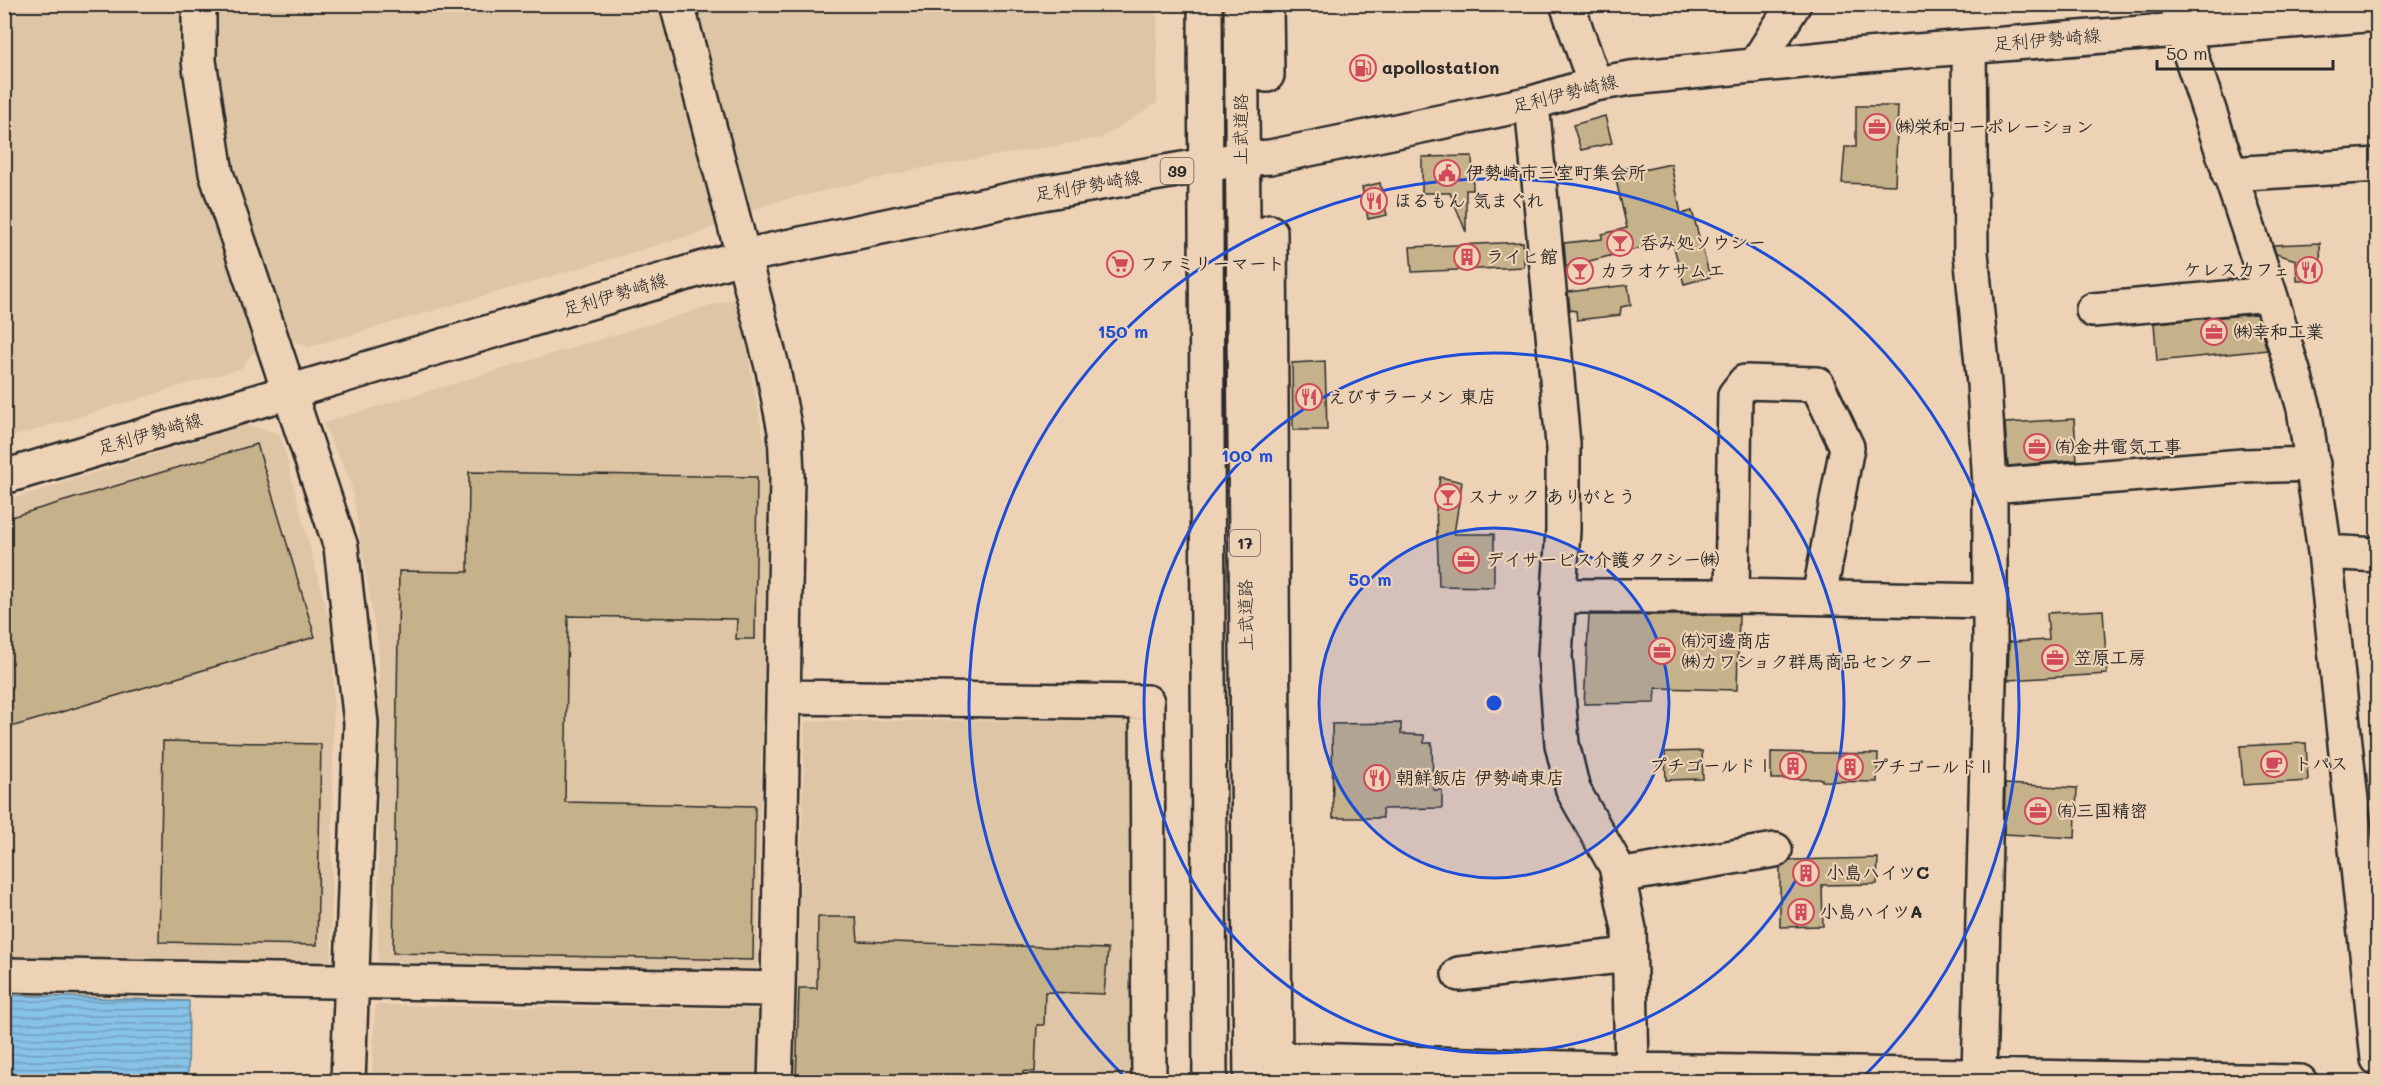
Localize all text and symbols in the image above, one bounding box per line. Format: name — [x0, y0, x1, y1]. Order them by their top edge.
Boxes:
street label: 足利伊勢崎線 — [1992, 22, 2102, 56]
scale bar — [2157, 33, 2332, 71]
text: 50 m — [2166, 41, 2208, 65]
fuel station icon: apollostation — [1348, 53, 1378, 83]
place label: apollostation — [1382, 55, 1499, 79]
street label: 足利伊勢崎線 — [1509, 68, 1620, 118]
street label: 上武道路 — [1228, 93, 1252, 165]
office icon: ㈱栄和コーポレーション — [1862, 112, 1892, 142]
place label: ㈱栄和コーポレーション — [1896, 114, 2094, 138]
road number: 39 — [1160, 158, 1194, 184]
public building icon: 伊勢崎市三室町集会所 — [1432, 158, 1462, 188]
place label: 伊勢崎市三室町集会所 — [1466, 160, 1646, 184]
street label: 足利伊勢崎線 — [1033, 164, 1143, 206]
restaurant icon: ほるもん 気まぐれ — [1359, 186, 1389, 216]
place label: ほるもん 気まぐれ — [1394, 188, 1544, 212]
bar icon: 呑み処ソウシー — [1605, 228, 1635, 258]
place label: 呑み処ソウシー — [1640, 230, 1766, 254]
building icon: ライヒ館 — [1452, 242, 1482, 272]
place label: ライヒ館 — [1486, 244, 1558, 268]
supermarket icon: ファミリーマート — [1105, 249, 1135, 279]
place label: ファミリーマート — [1140, 251, 1285, 275]
restaurant icon: ケレスカフェ — [2294, 255, 2324, 285]
bar icon: カラオケサムエ — [1565, 256, 1595, 286]
place label: ケレスカフェ — [2183, 257, 2290, 281]
place label: カラオケサムエ — [1600, 258, 1725, 282]
street label: 足利伊勢崎線 — [560, 267, 670, 321]
office icon: ㈱幸和工業 — [2199, 317, 2229, 347]
text: 150 m — [1098, 319, 1148, 343]
place label: ㈱幸和工業 — [2234, 319, 2324, 343]
restaurant icon: えびすラーメン 東店 — [1294, 382, 1324, 412]
place label: えびすラーメン 東店 — [1328, 384, 1496, 408]
street label: 足利伊勢崎線 — [95, 407, 205, 459]
office icon: ㈲金井電気工事 — [2022, 432, 2052, 462]
place label: ㈲金井電気工事 — [2056, 434, 2182, 458]
text: 100 m — [1221, 443, 1273, 467]
bar icon: スナック ありがとう — [1433, 482, 1463, 512]
place label: スナック ありがとう — [1468, 484, 1636, 508]
road number: 17 — [1230, 530, 1260, 556]
office icon: デイサービス介護タクシー㈱ — [1451, 545, 1481, 575]
place label: デイサービス介護タクシー㈱ — [1486, 547, 1719, 571]
text: 50 m — [1349, 567, 1391, 591]
street label: 上武道路 — [1232, 579, 1258, 651]
place label: ㈲河邊商店 ㈱カワショク群馬商品センター — [1682, 628, 1933, 673]
office icon: ㈲河邊商店 ㈱カワショク群馬商品センター — [1647, 636, 1677, 666]
office icon: 笠原工房 — [2040, 643, 2070, 673]
place label: 笠原工房 — [2074, 645, 2146, 669]
centre of rings — [1484, 693, 1504, 713]
cafe icon: トパス — [2259, 749, 2289, 779]
building icon: プチゴールドⅠ — [1778, 751, 1808, 781]
place label: トパス — [2294, 751, 2348, 775]
building icon: プチゴールドⅡ — [1835, 752, 1865, 782]
place label: プチゴールドⅠ — [1649, 753, 1774, 777]
place label: プチゴールドⅡ — [1870, 754, 1995, 778]
restaurant icon: 朝鮮飯店 伊勢崎東店 — [1362, 763, 1392, 793]
place label: 朝鮮飯店 伊勢崎東店 — [1396, 765, 1564, 789]
office icon: ㈲三国精密 — [2023, 796, 2053, 826]
place label: ㈲三国精密 — [2058, 798, 2148, 822]
building icon: 小島ハイツC — [1791, 858, 1821, 888]
place label: 小島ハイツC — [1826, 860, 1929, 884]
building icon: 小島ハイツA — [1786, 897, 1816, 927]
place label: 小島ハイツA — [1820, 899, 1923, 923]

